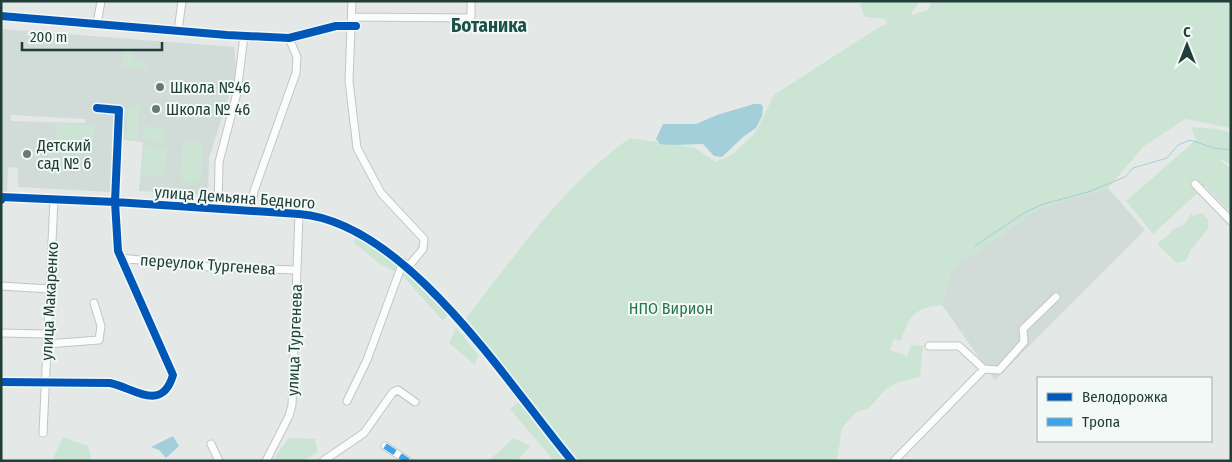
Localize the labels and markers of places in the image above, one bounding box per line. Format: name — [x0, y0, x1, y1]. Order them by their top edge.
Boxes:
place label: Школа №46 — [170, 78, 250, 97]
marker: Школа №46 — [154, 81, 166, 93]
place label: Школа № 46 — [166, 100, 250, 119]
marker: Школа № 46 — [150, 103, 162, 115]
place label: Детский сад № 6 — [36, 136, 91, 173]
marker: Детский сад № 6 — [21, 148, 33, 160]

